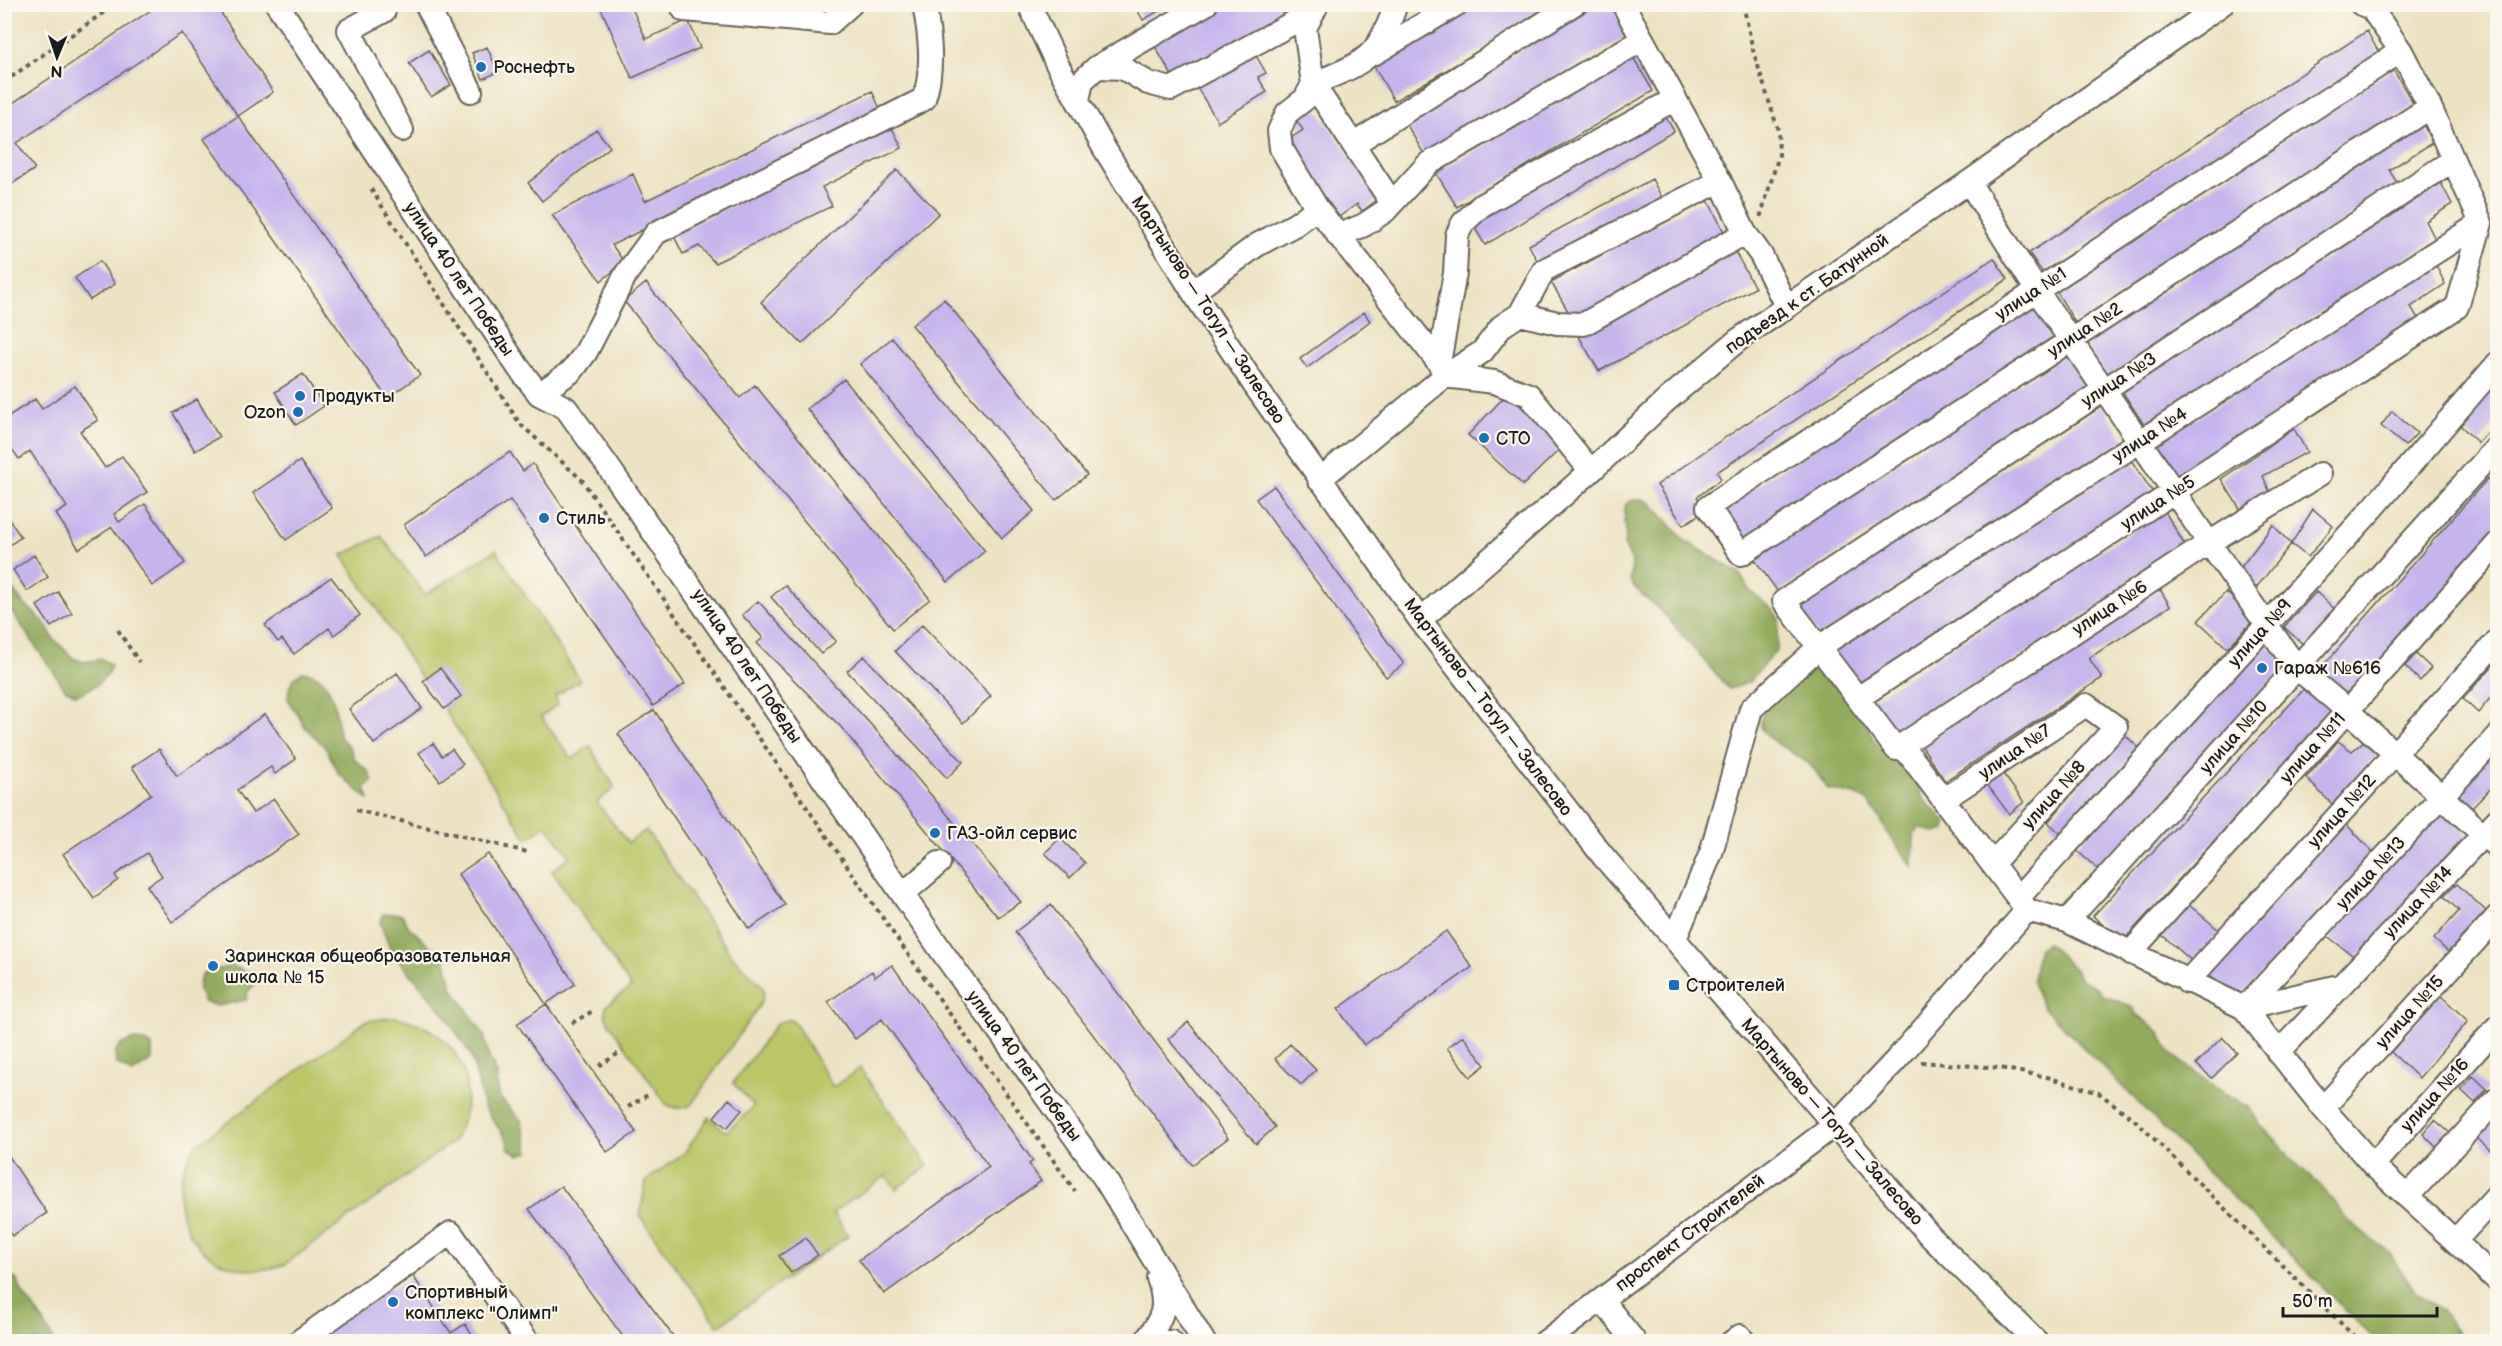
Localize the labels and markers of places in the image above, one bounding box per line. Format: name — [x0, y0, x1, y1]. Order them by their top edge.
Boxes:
place label: Роснефть — [493, 57, 575, 78]
marker: Роснефть — [474, 60, 488, 74]
place label: Продукты — [312, 386, 395, 407]
marker: Продукты — [293, 389, 307, 403]
place label: Ozon — [244, 402, 286, 423]
marker: Ozon — [291, 405, 305, 419]
place label: СТО — [1496, 428, 1531, 449]
marker: СТО — [1477, 431, 1491, 445]
place label: Стиль — [556, 508, 606, 529]
marker: Стиль — [537, 511, 551, 525]
place label: Гараж №616 — [2274, 658, 2381, 679]
marker: Гараж №616 — [2255, 661, 2269, 675]
place label: ГАЗ-ойл сервис — [947, 823, 1077, 844]
marker: ГАЗ-ойл сервис — [928, 826, 942, 840]
place label: Заринская общеобразовательная школа № 15 — [225, 946, 511, 988]
marker: Заринская общеобразовательная школа № 15 — [206, 959, 220, 973]
place label: Строителей — [1686, 975, 1785, 996]
marker: Строителей — [1667, 978, 1681, 992]
place label: Спортивный комплекс "Олимп" — [405, 1282, 558, 1324]
marker: Спортивный комплекс "Олимп" — [386, 1295, 400, 1309]

